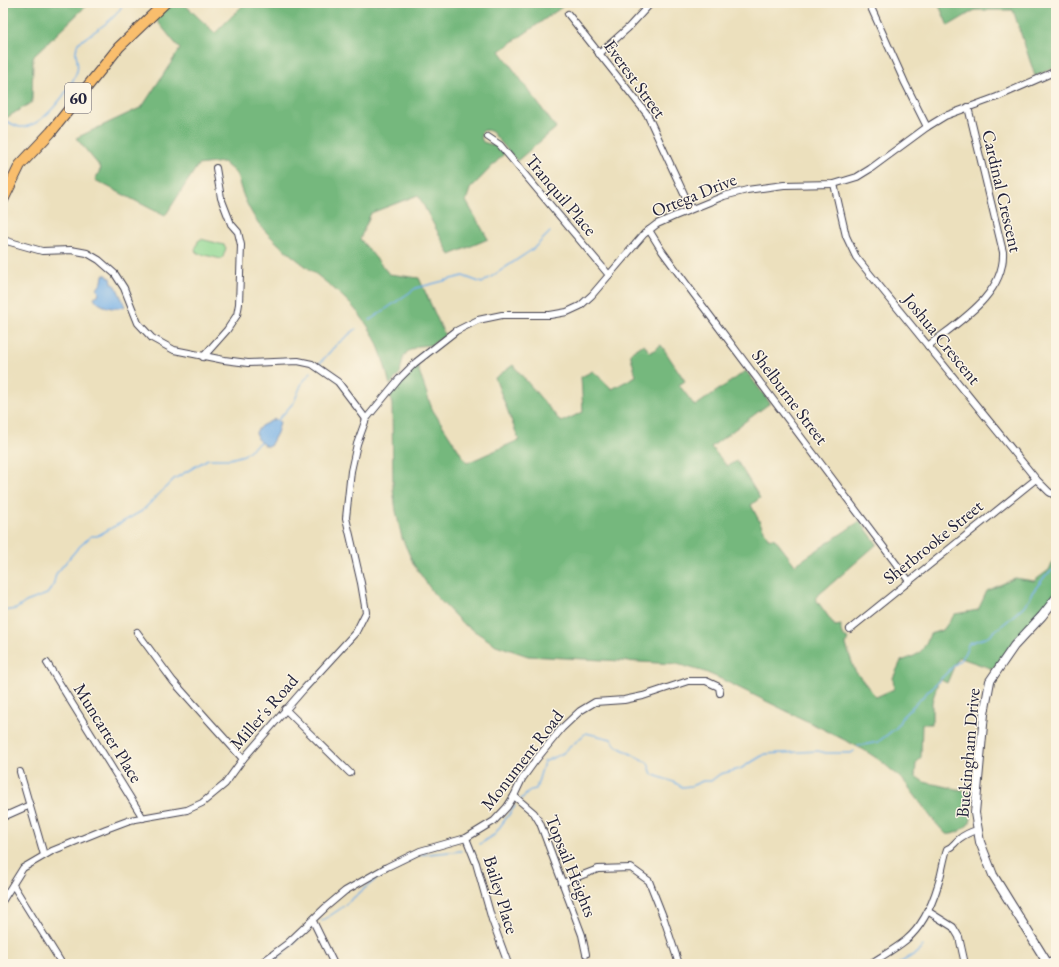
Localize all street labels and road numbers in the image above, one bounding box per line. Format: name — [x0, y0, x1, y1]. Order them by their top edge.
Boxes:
street label: Everest Street — [599, 35, 672, 123]
road number: 60 — [65, 83, 91, 113]
street label: Cardinal Crescent — [977, 127, 1028, 255]
street label: Tranquil Place — [521, 149, 602, 240]
street label: Ortega Drive — [648, 167, 740, 222]
street label: Joshua Crescent — [897, 287, 987, 389]
street label: Shelburne Street — [747, 344, 834, 449]
street label: Sherbrooke Street — [878, 494, 988, 589]
street label: Miller's Road — [224, 668, 303, 754]
street label: Muncarter Place — [69, 679, 148, 787]
street label: Buckingham Drive — [950, 687, 985, 819]
street label: Monument Road — [475, 704, 569, 815]
street label: Topsail Heights — [541, 811, 602, 921]
street label: Bailey Place — [479, 853, 524, 937]

